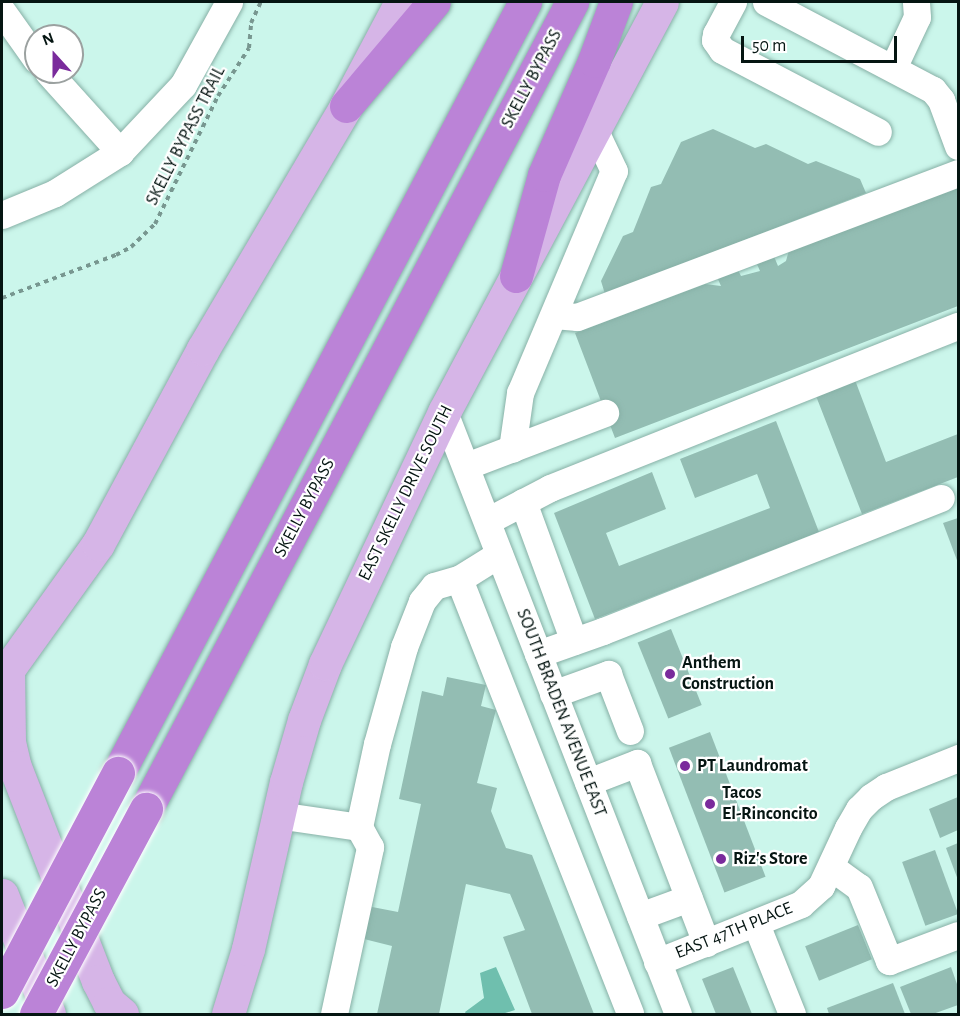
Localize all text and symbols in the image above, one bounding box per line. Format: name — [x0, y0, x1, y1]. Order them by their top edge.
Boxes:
north arrow — [24, 24, 84, 84]
scale bar — [744, 24, 900, 62]
street label: SKELLY BYPASS — [497, 26, 567, 132]
text: N — [40, 30, 56, 49]
text: 50 m — [752, 37, 786, 55]
street label: SKELLY BYPASS TRAIL — [142, 63, 230, 209]
street label: EAST SKELLY DRIVE SOUTH — [354, 402, 458, 584]
street label: SKELLY BYPASS — [270, 455, 340, 561]
street label: SOUTH BRADEN AVENUE EAST — [511, 606, 611, 820]
place label: Anthem Construction — [682, 653, 774, 696]
marker: Anthem Construction — [663, 667, 677, 681]
place label: PT Laundromat — [697, 755, 808, 777]
marker: PT Laundromat — [678, 759, 692, 773]
place label: Tacos El-Rinconcito — [722, 783, 818, 826]
marker: Tacos El-Rinconcito — [703, 797, 717, 811]
place label: Riz's Store — [733, 848, 808, 870]
marker: Riz's Store — [714, 852, 728, 866]
street label: SKELLY BYPASS — [42, 885, 112, 991]
street label: EAST 47TH PLACE — [672, 898, 796, 964]

